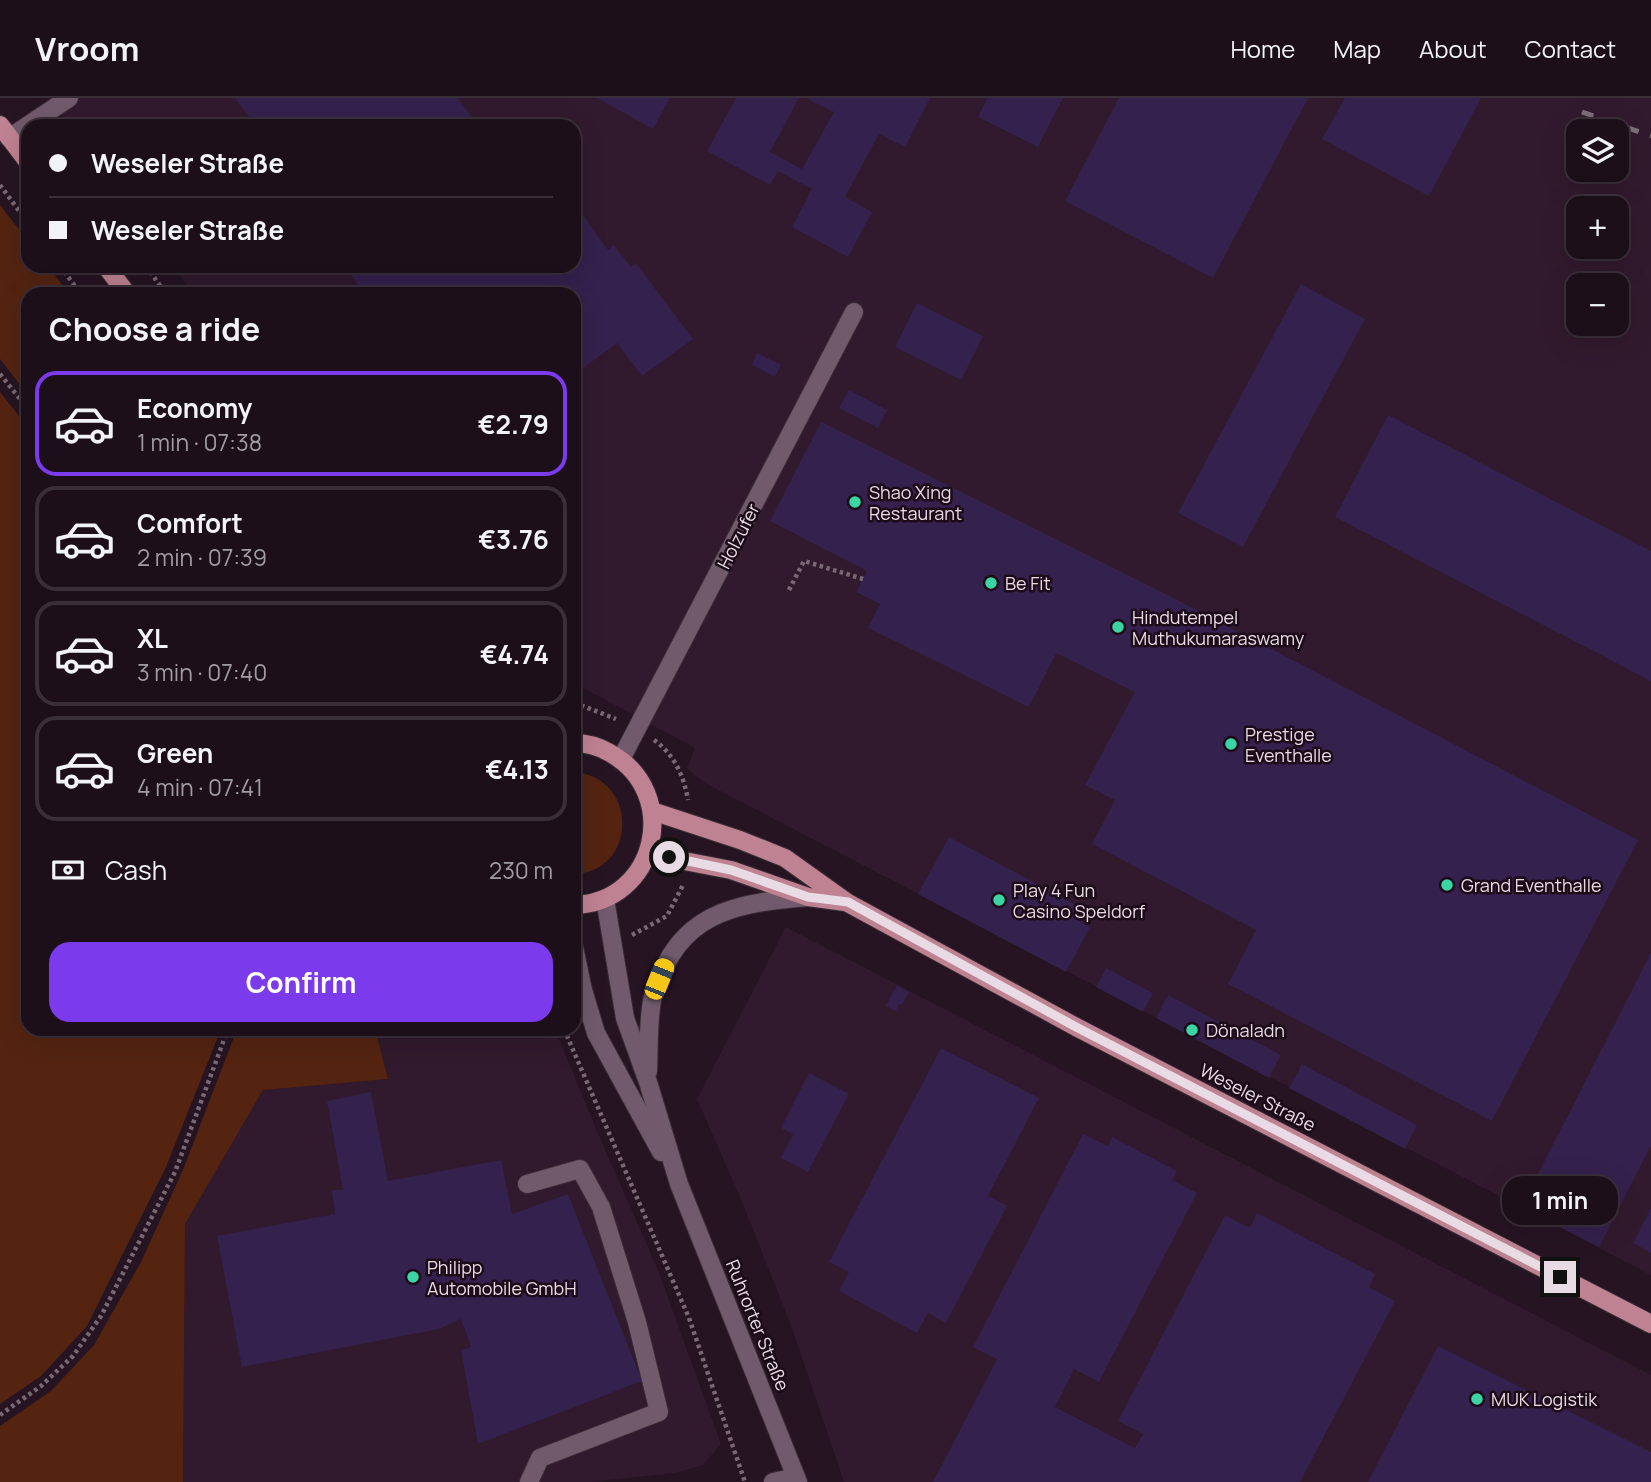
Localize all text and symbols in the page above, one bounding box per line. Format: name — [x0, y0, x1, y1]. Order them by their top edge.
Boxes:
text: Vroom — [35, 26, 139, 71]
text: Home — [1230, 32, 1295, 65]
text: Map — [1333, 32, 1381, 65]
text: About — [1419, 32, 1487, 65]
text: Contact — [1525, 32, 1616, 65]
map controls — [1566, 119, 1629, 336]
button: layers — [1566, 119, 1629, 182]
text: Weseler Straße — [91, 145, 284, 181]
button: + — [1566, 196, 1629, 259]
text: Weseler Straße — [91, 212, 284, 248]
button: − — [1566, 273, 1629, 336]
text: Choose a ride — [49, 307, 260, 351]
text: Economy — [137, 390, 252, 426]
icon: car — [53, 392, 116, 455]
text: €2.79 — [478, 406, 549, 442]
text: 1 min · 07:38 — [137, 426, 262, 458]
place label: Shao Xing Restaurant — [869, 480, 962, 525]
marker: Shao Xing Restaurant — [847, 494, 863, 510]
street label: Holzufer — [711, 499, 765, 573]
text: Comfort — [137, 505, 243, 541]
icon: car — [53, 507, 116, 570]
text: €3.76 — [478, 521, 549, 557]
text: 2 min · 07:39 — [137, 541, 267, 573]
place label: Be Fit — [1005, 571, 1051, 595]
marker: Be Fit — [983, 575, 999, 591]
place label: Hindutempel Muthukumaraswamy — [1132, 605, 1305, 650]
marker: Hindutempel Muthukumaraswamy — [1110, 619, 1126, 635]
text: XL — [137, 620, 168, 656]
icon: car — [53, 622, 116, 685]
text: €4.74 — [480, 636, 549, 672]
text: 3 min · 07:40 — [137, 656, 267, 688]
place label: Prestige Eventhalle — [1245, 722, 1332, 767]
text: Green — [137, 735, 213, 771]
marker: Prestige Eventhalle — [1223, 736, 1239, 752]
icon: car — [53, 737, 116, 800]
text: €4.13 — [485, 751, 549, 787]
text: 4 min · 07:41 — [137, 771, 263, 803]
route start — [653, 841, 685, 873]
icon: cash — [49, 851, 87, 889]
text: Cash — [105, 852, 167, 888]
text: 230 m — [489, 854, 553, 886]
place label: Grand Eventhalle — [1461, 873, 1602, 897]
marker: Grand Eventhalle — [1439, 877, 1455, 893]
place label: Play 4 Fun Casino Speldorf — [1013, 878, 1146, 923]
marker: Play 4 Fun Casino Speldorf — [991, 892, 1007, 908]
button: Confirm — [49, 942, 553, 1022]
car — [642, 956, 677, 1002]
place label: Dönaladn — [1206, 1018, 1285, 1042]
marker: Dönaladn — [1184, 1022, 1200, 1038]
street label: Weseler Straße — [1196, 1058, 1320, 1136]
callout: 1 min — [1502, 1176, 1618, 1224]
text: 1 min — [1532, 1184, 1588, 1216]
place label: Philipp Automobile GmbH — [427, 1255, 577, 1300]
street label: Ruhrorter Straße — [721, 1256, 795, 1394]
route end — [1544, 1261, 1576, 1293]
marker: Philipp Automobile GmbH — [405, 1269, 421, 1285]
place label: MUK Logistik — [1491, 1387, 1598, 1411]
marker: MUK Logistik — [1469, 1391, 1485, 1407]

